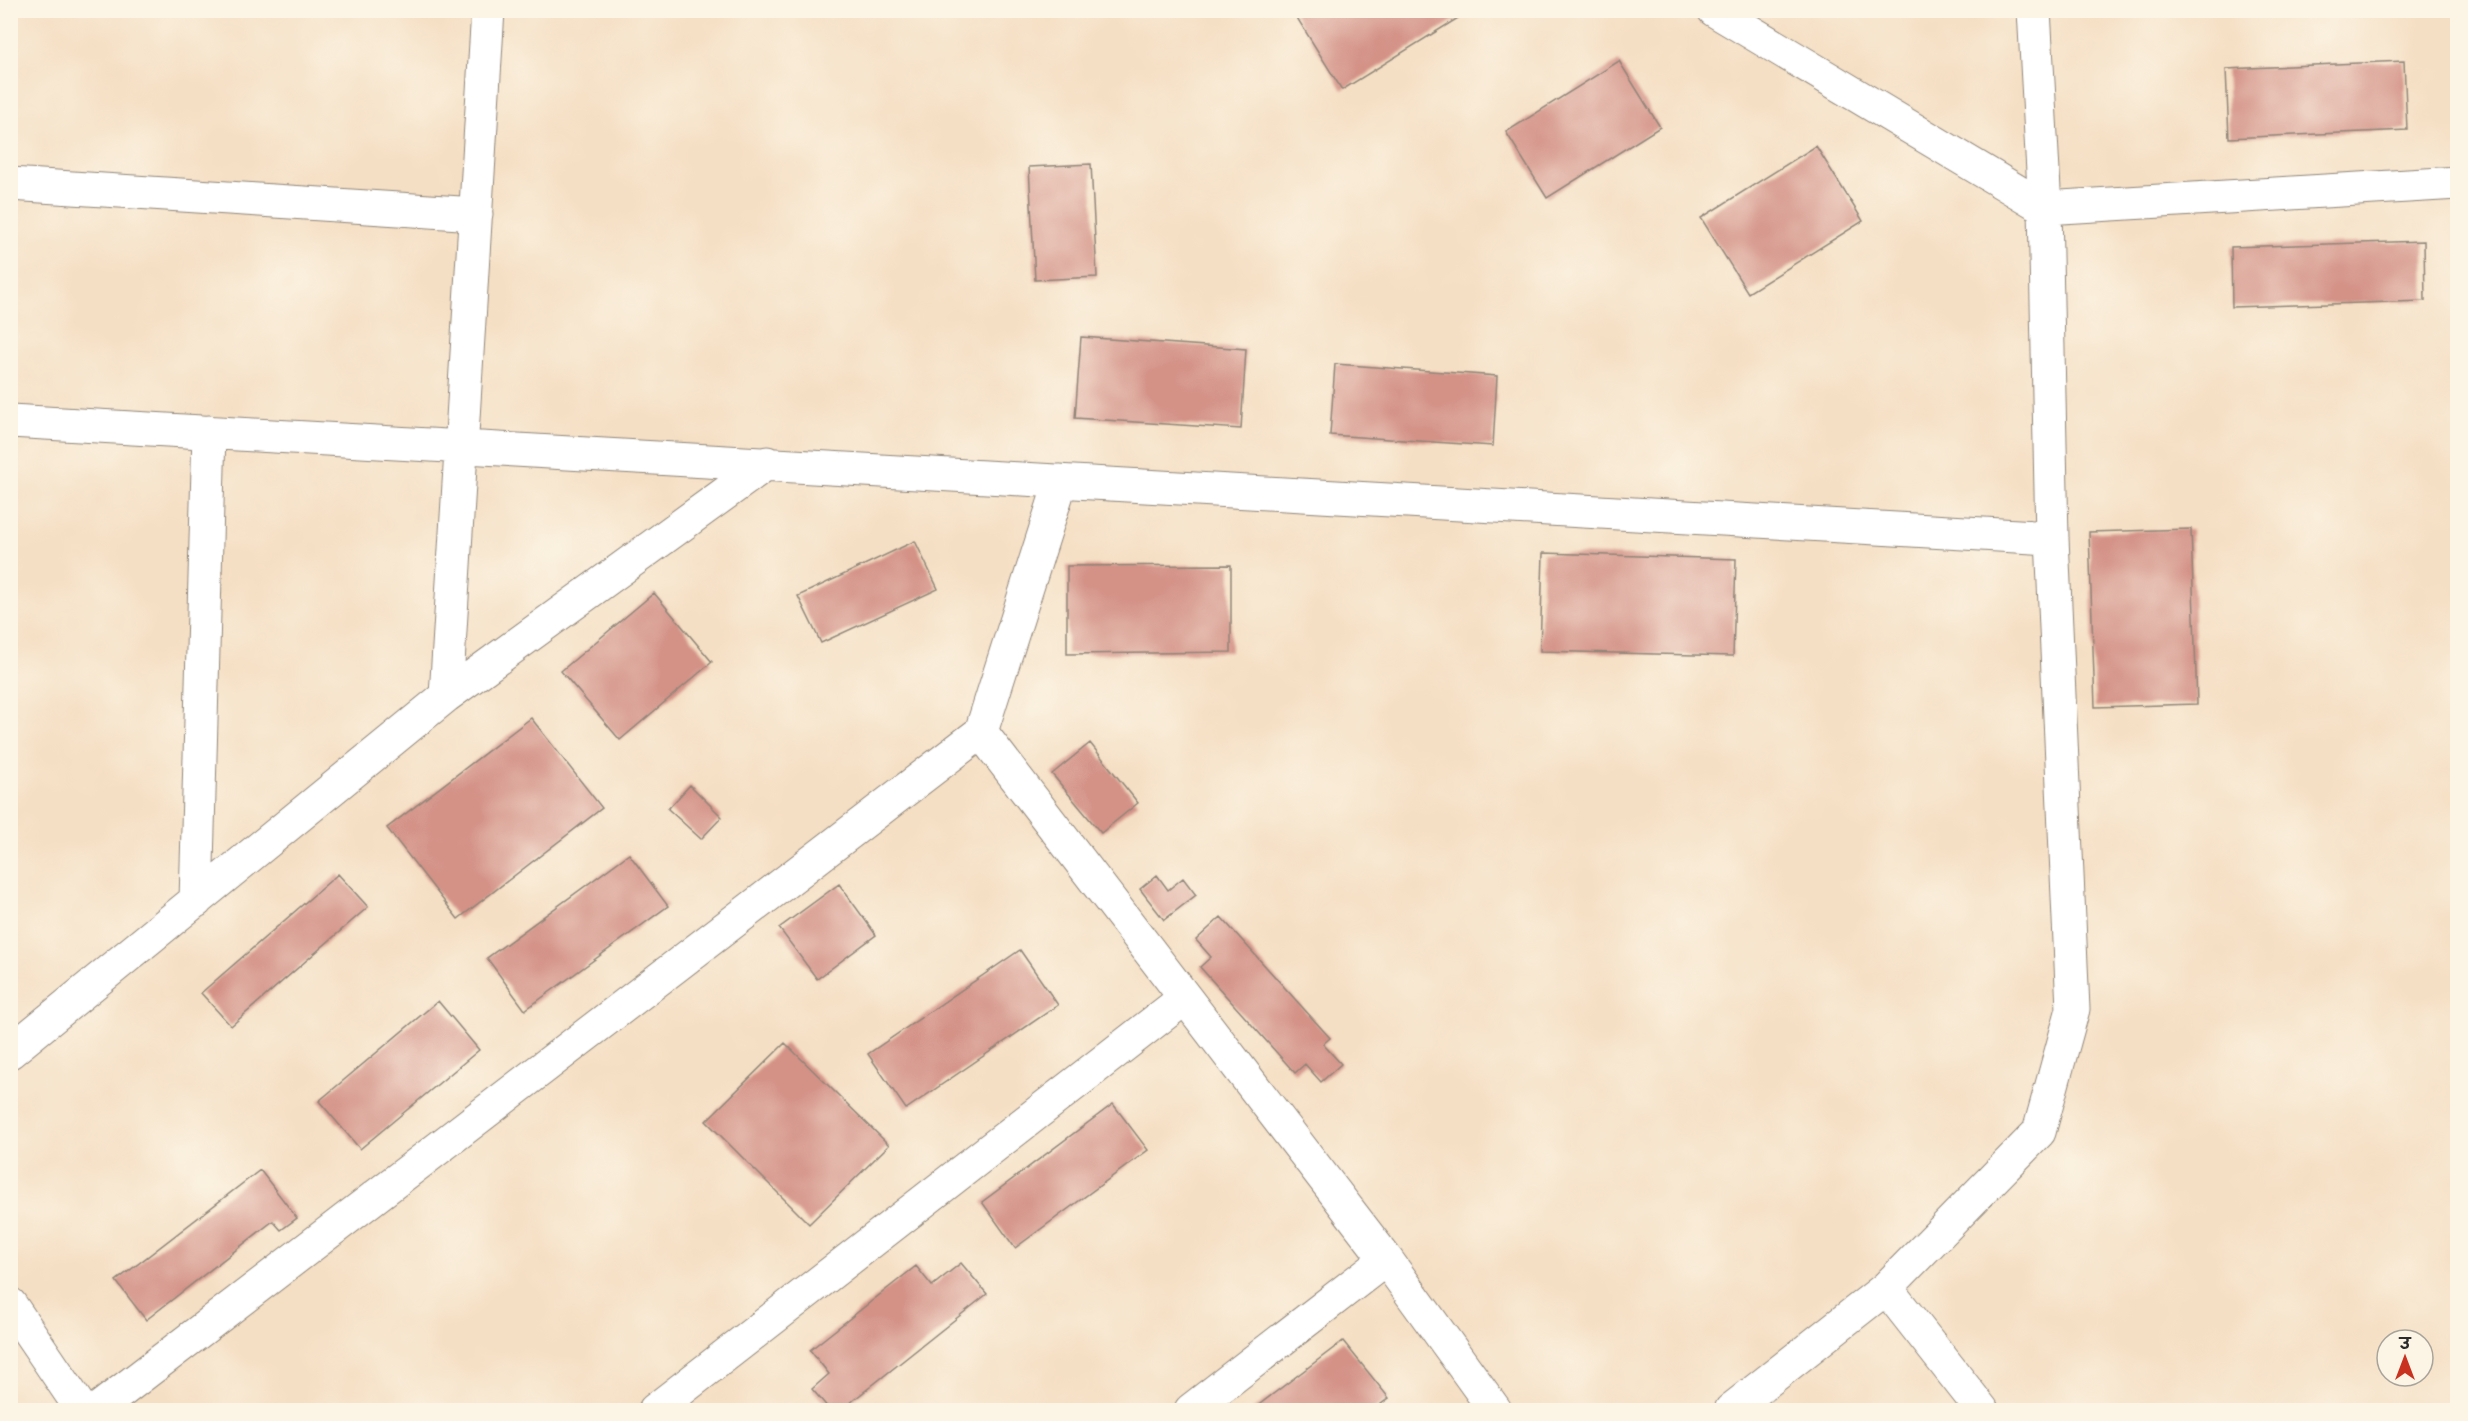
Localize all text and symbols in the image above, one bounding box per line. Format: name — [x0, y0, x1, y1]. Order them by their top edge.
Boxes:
north arrow — [2375, 1328, 2435, 1388]
text: उ — [2398, 1332, 2412, 1353]

